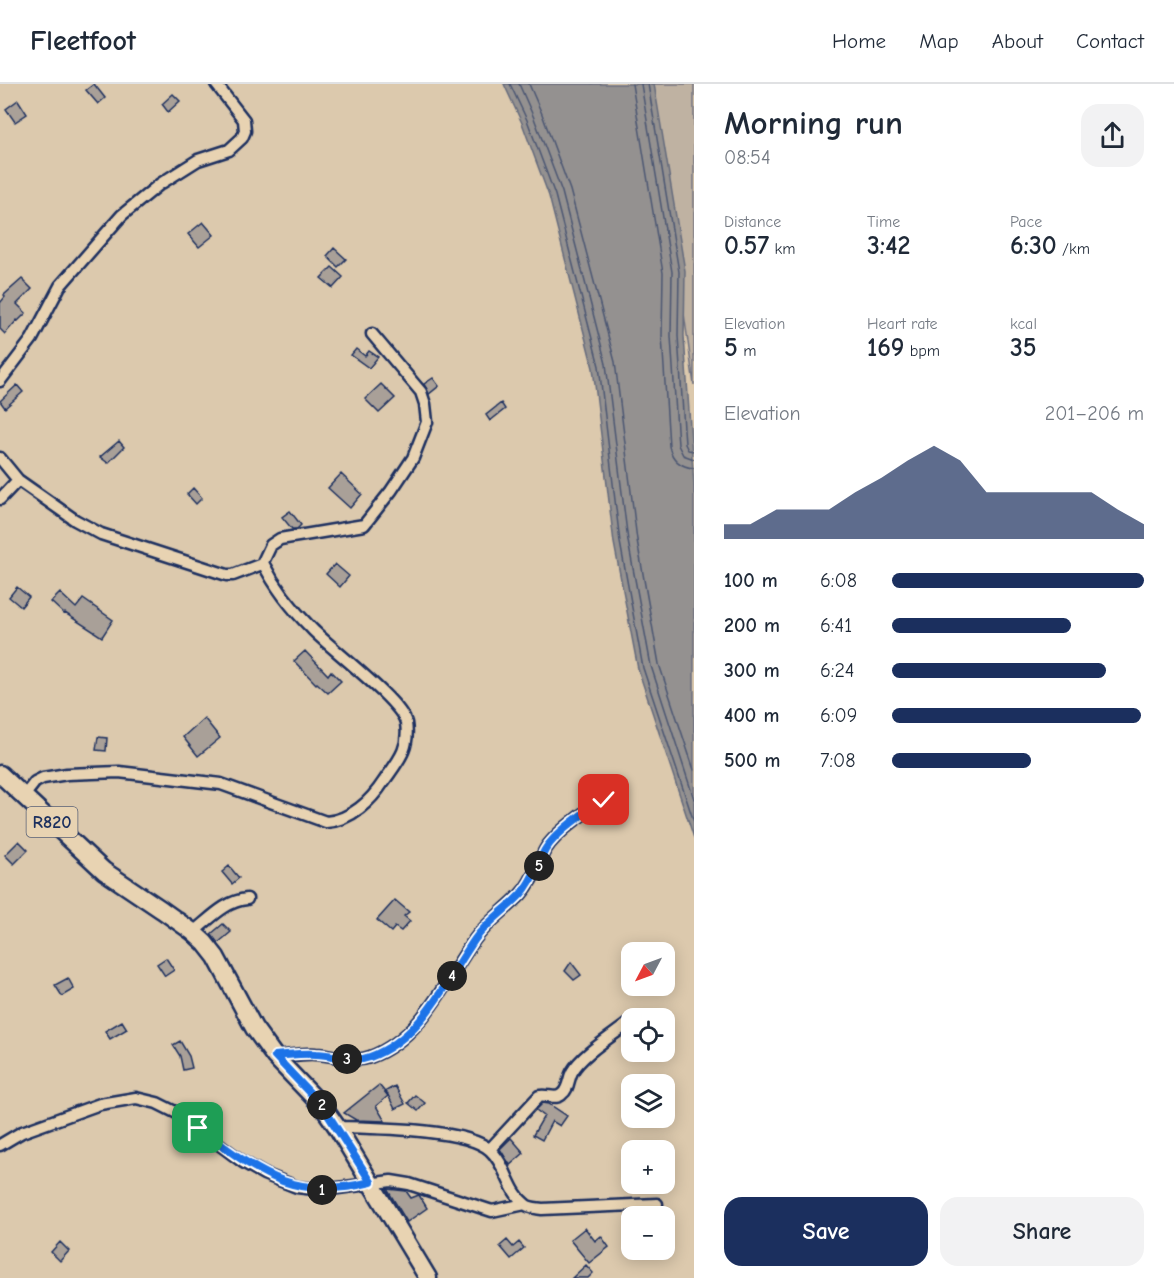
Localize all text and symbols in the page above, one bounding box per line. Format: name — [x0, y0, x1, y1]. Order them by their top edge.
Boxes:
text: Fleetfoot — [30, 25, 136, 57]
text: Home — [832, 29, 886, 53]
text: Map — [919, 29, 959, 53]
text: About — [992, 29, 1043, 53]
text: Contact — [1076, 29, 1144, 53]
text: Morning run — [724, 104, 903, 142]
button: share — [1081, 104, 1144, 167]
text: 08:54 — [724, 146, 771, 169]
text: Distance — [724, 213, 781, 231]
text: Time — [867, 213, 900, 231]
text: Pace — [1010, 213, 1042, 231]
text: 0.57 — [724, 231, 769, 261]
text: 3:42 — [867, 231, 910, 261]
text: 6:30 — [1010, 231, 1057, 261]
text: km — [769, 240, 795, 258]
text: /km — [1057, 240, 1090, 258]
text: Elevation — [724, 315, 785, 333]
text: Heart rate — [867, 315, 938, 333]
text: kcal — [1010, 315, 1037, 333]
text: 5 — [724, 333, 738, 363]
text: 169 — [867, 333, 904, 363]
text: 35 — [1010, 333, 1037, 363]
text: m — [738, 342, 756, 360]
text: bpm — [904, 342, 940, 360]
text: Elevation — [724, 402, 801, 425]
text: 201–206 m — [1045, 402, 1144, 425]
text: 100 m — [724, 569, 778, 592]
text: 6:08 — [820, 569, 857, 592]
text: 200 m — [724, 614, 780, 637]
text: 6:41 — [820, 614, 852, 637]
text: 300 m — [724, 659, 780, 682]
text: 6:24 — [820, 659, 855, 682]
text: 400 m — [724, 704, 779, 727]
text: 6:09 — [820, 704, 857, 727]
text: 500 m — [724, 749, 781, 772]
text: 7:08 — [820, 749, 856, 772]
pin — [578, 774, 629, 825]
icon: check — [587, 783, 620, 816]
road number: R820 — [26, 807, 78, 837]
pin: 5 — [524, 851, 554, 881]
text: 5 — [535, 857, 543, 875]
north arrow — [621, 942, 675, 996]
map controls — [621, 942, 675, 1260]
pin: 4 — [437, 961, 467, 991]
text: 4 — [448, 967, 456, 985]
button: locate — [621, 1008, 675, 1062]
pin: 3 — [332, 1044, 362, 1074]
text: 3 — [343, 1050, 351, 1068]
button: layers — [621, 1074, 675, 1128]
pin: 2 — [307, 1090, 337, 1120]
text: 2 — [318, 1096, 326, 1114]
pin — [172, 1102, 223, 1153]
icon: arrive — [181, 1111, 214, 1144]
button: + — [621, 1140, 675, 1194]
pin: 1 — [307, 1175, 337, 1205]
text: 1 — [319, 1181, 325, 1199]
button: Save — [724, 1197, 928, 1266]
button: Share — [940, 1197, 1144, 1266]
button: − — [621, 1206, 675, 1260]

